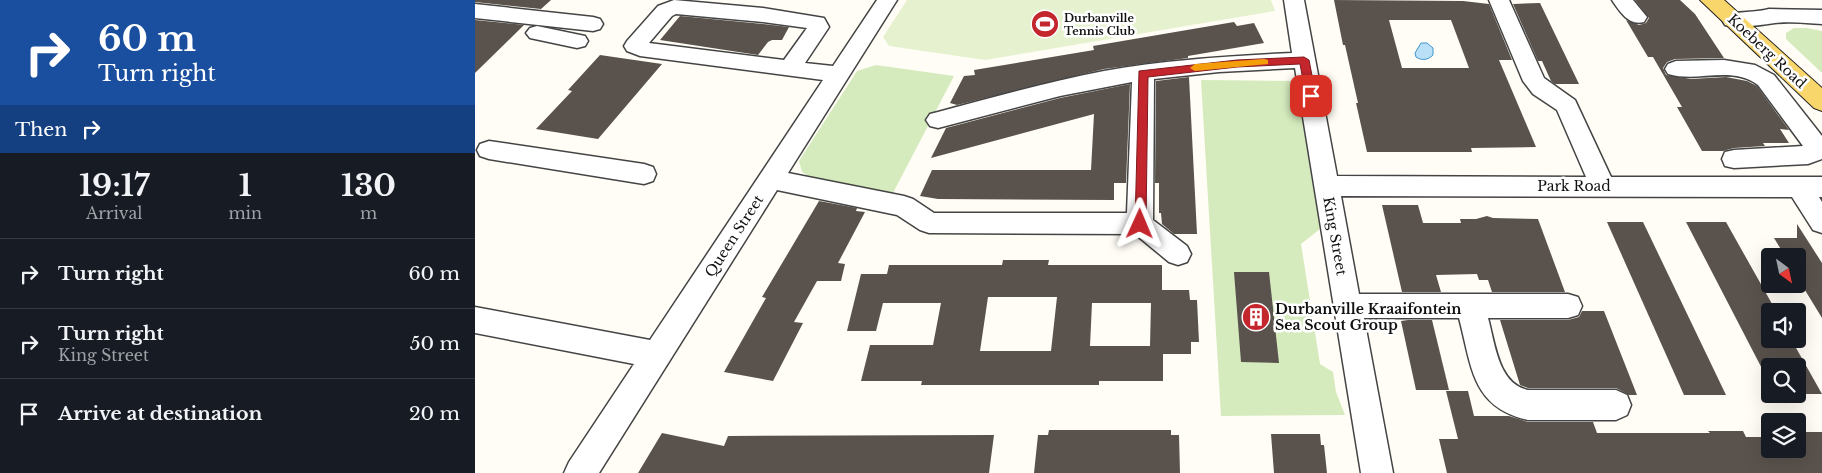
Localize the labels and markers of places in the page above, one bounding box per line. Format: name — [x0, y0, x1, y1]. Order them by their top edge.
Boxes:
sports icon: Durbanville Tennis Club — [1030, 9, 1060, 39]
place label: Durbanville Tennis Club — [1064, 11, 1135, 38]
pin — [1290, 75, 1332, 117]
place label: Durbanville Kraaifontein Sea Scout Group — [1275, 300, 1461, 334]
building icon: Durbanville Kraaifontein Sea Scout Group — [1241, 302, 1271, 332]

